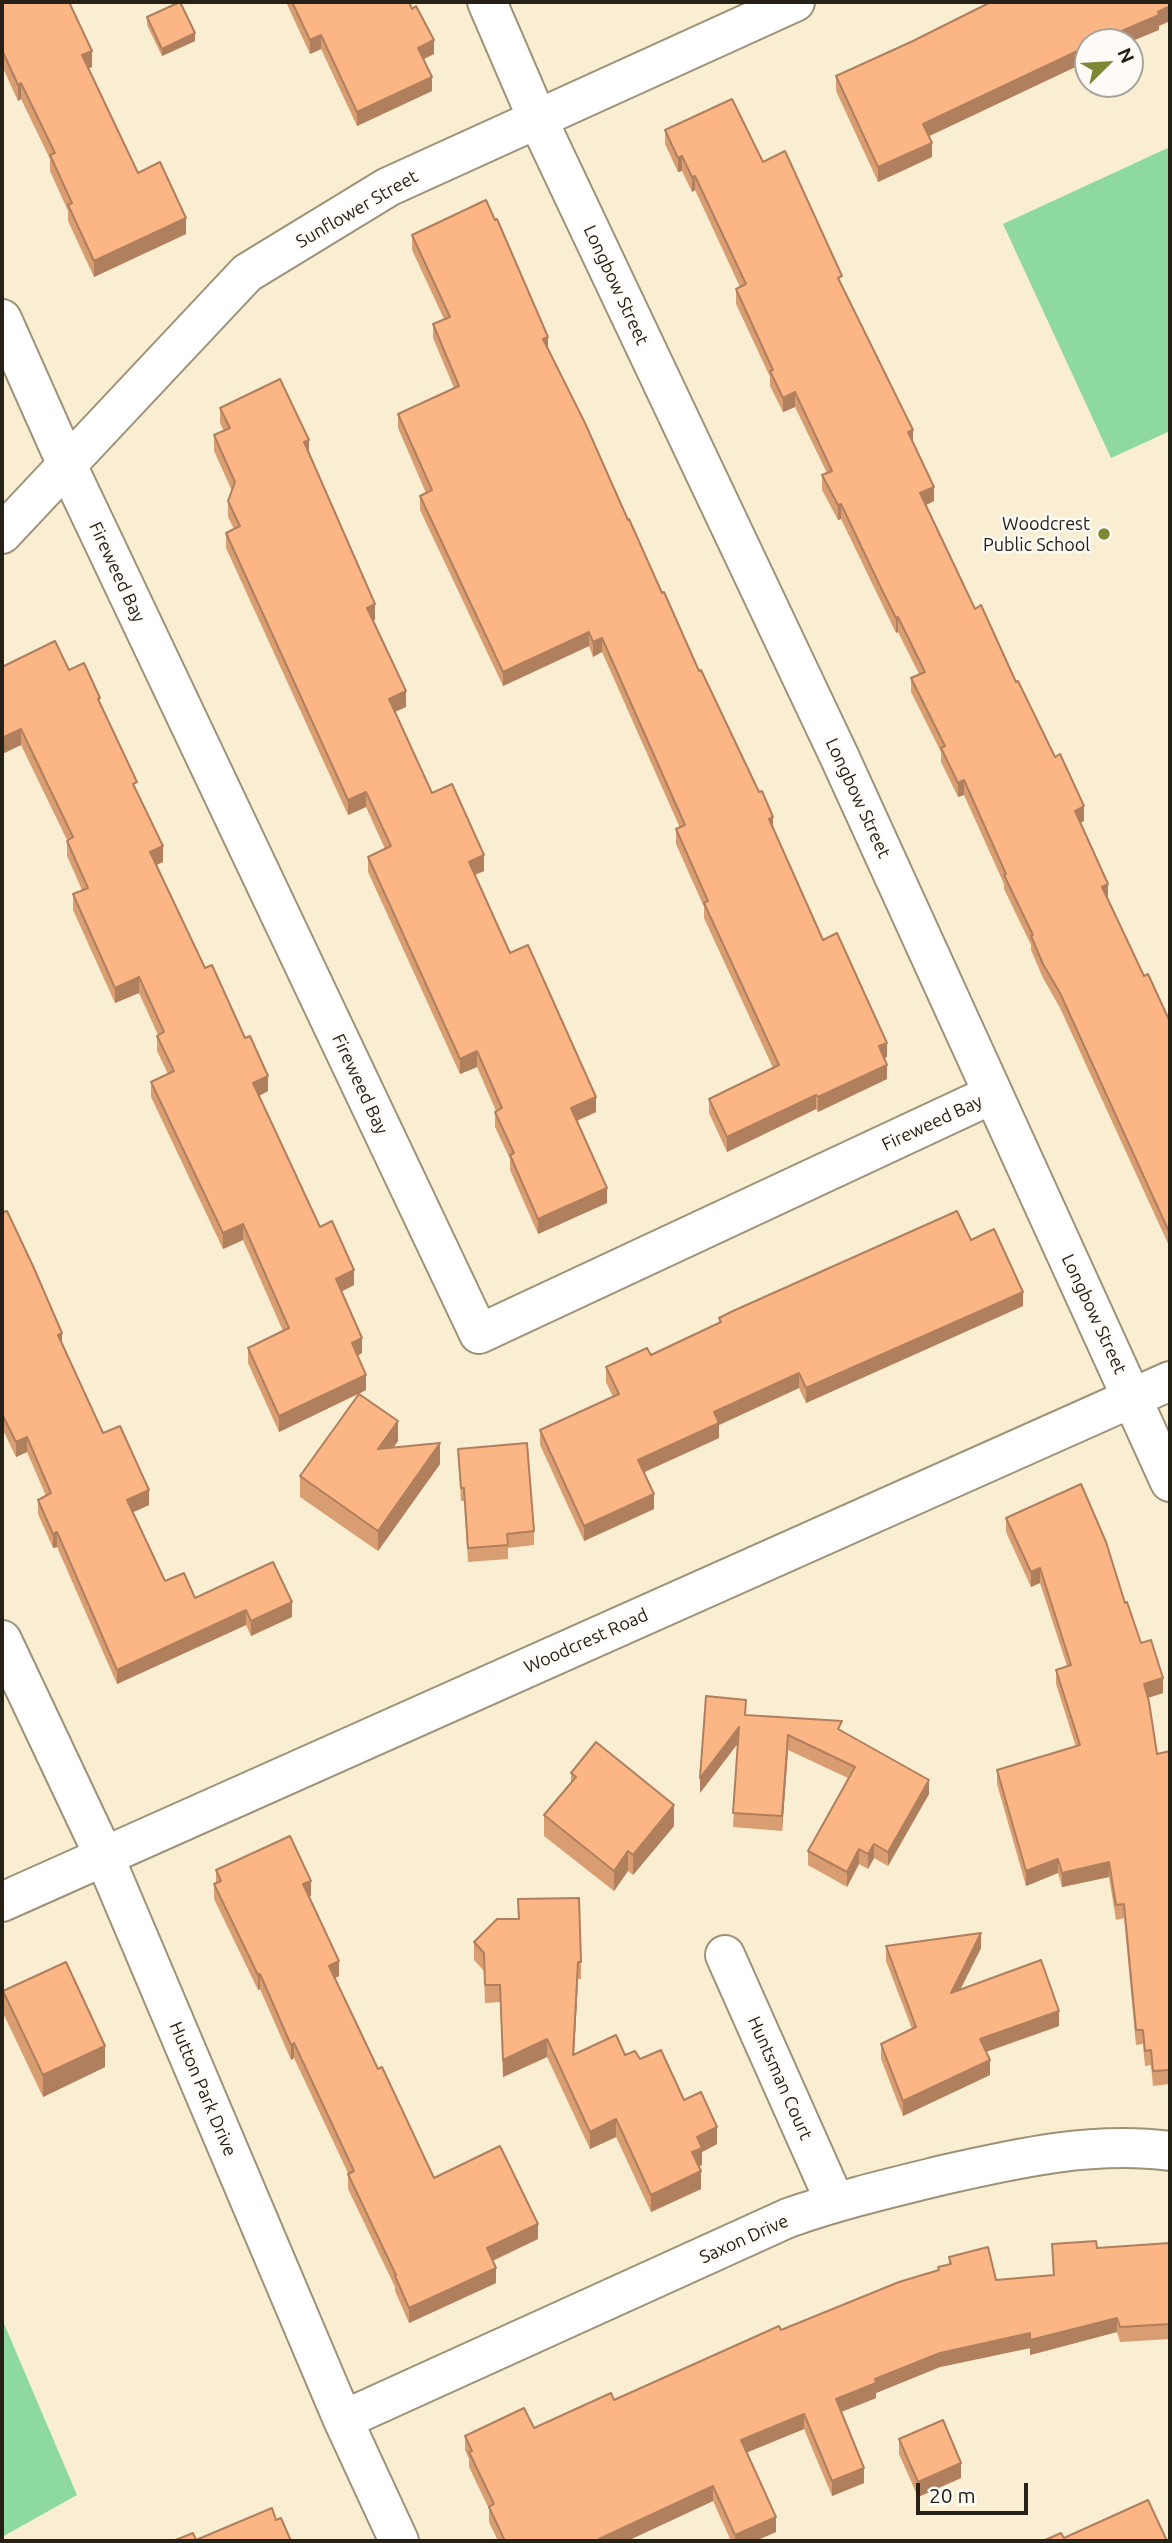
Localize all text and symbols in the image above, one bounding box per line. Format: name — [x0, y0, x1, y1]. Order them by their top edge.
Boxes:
north arrow — [1074, 28, 1144, 98]
text: N — [1113, 44, 1139, 66]
street label: Sunflower Street — [292, 165, 422, 253]
street label: Longbow Street — [579, 222, 653, 348]
place label: Woodcrest Public School — [983, 513, 1090, 556]
street label: Fireweed Bay — [84, 518, 150, 626]
marker: Woodcrest Public School — [1096, 526, 1112, 542]
street label: Longbow Street — [821, 735, 895, 861]
street label: Fireweed Bay — [327, 1030, 393, 1138]
street label: Fireweed Bay — [878, 1090, 986, 1156]
street label: Longbow Street — [1057, 1251, 1131, 1377]
street label: Woodcrest Road — [521, 1604, 651, 1678]
street label: Huntsman Court — [743, 2013, 817, 2143]
street label: Hutton Park Drive — [165, 2018, 241, 2160]
street label: Saxon Drive — [696, 2210, 792, 2268]
scale bar — [920, 2470, 1032, 2514]
text: 20 m — [929, 2483, 976, 2507]

